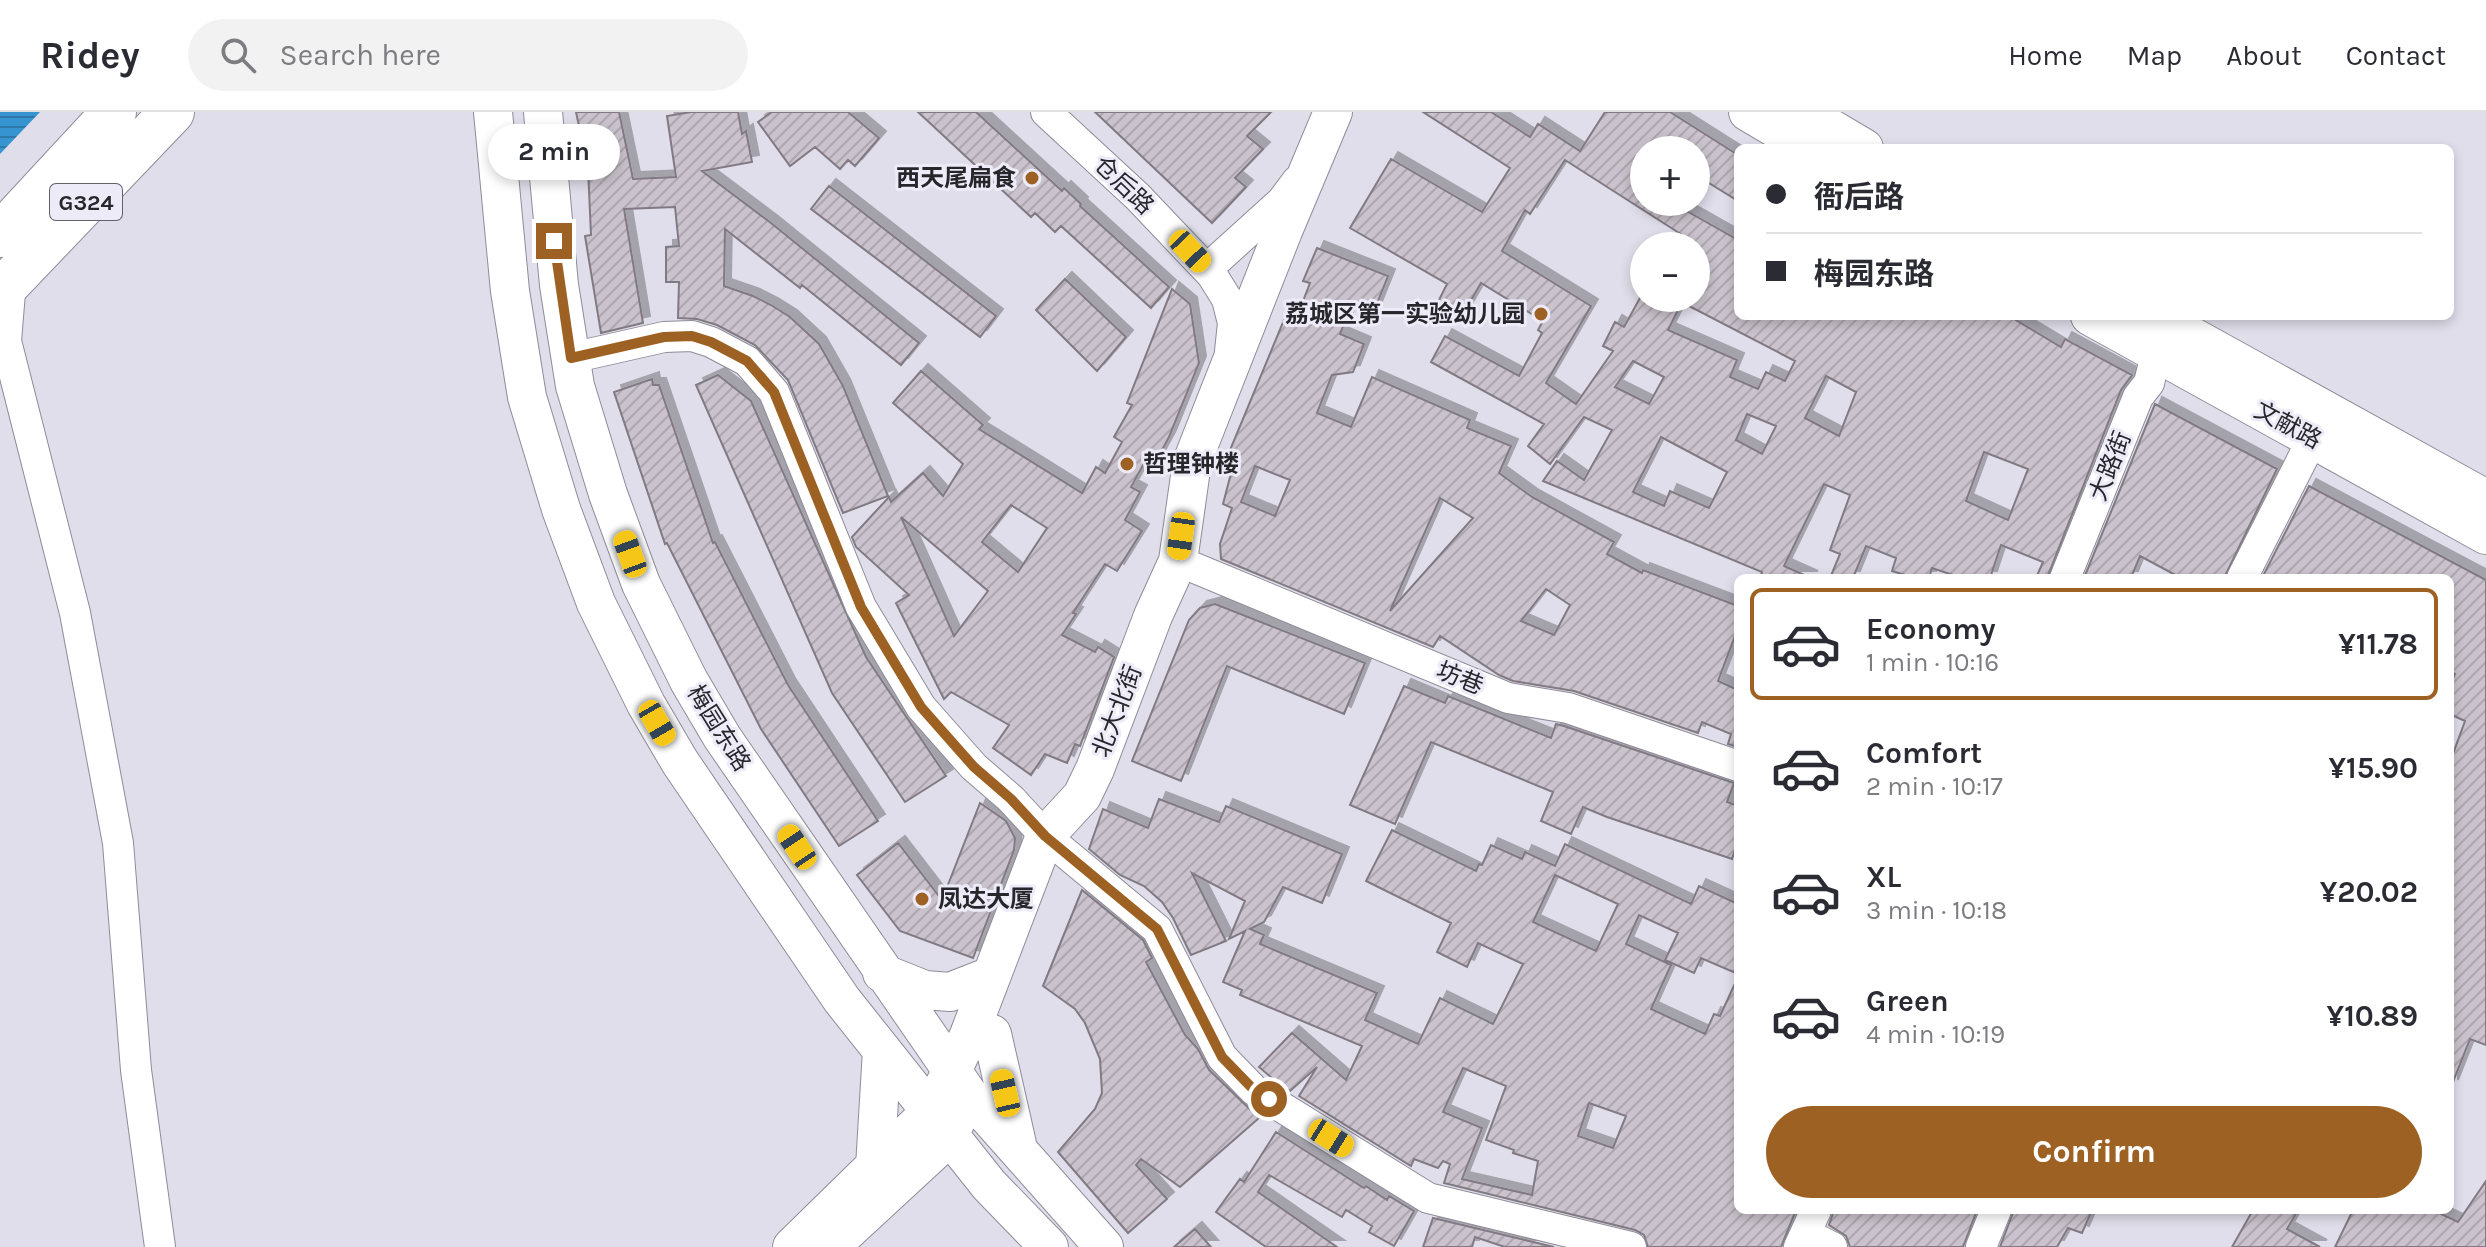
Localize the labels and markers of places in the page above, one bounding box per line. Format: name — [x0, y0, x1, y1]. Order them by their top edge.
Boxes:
place label: 西天尾扁食 — [896, 164, 1016, 192]
marker: 西天尾扁食 — [1023, 169, 1041, 187]
place label: 荔城区第一实验幼儿园 — [1285, 300, 1525, 328]
marker: 荔城区第一实验幼儿园 — [1532, 305, 1550, 323]
place label: 哲理钟楼 — [1143, 450, 1239, 478]
marker: 哲理钟楼 — [1118, 455, 1136, 473]
place label: 凤达大厦 — [938, 885, 1034, 913]
marker: 凤达大厦 — [913, 890, 931, 908]

